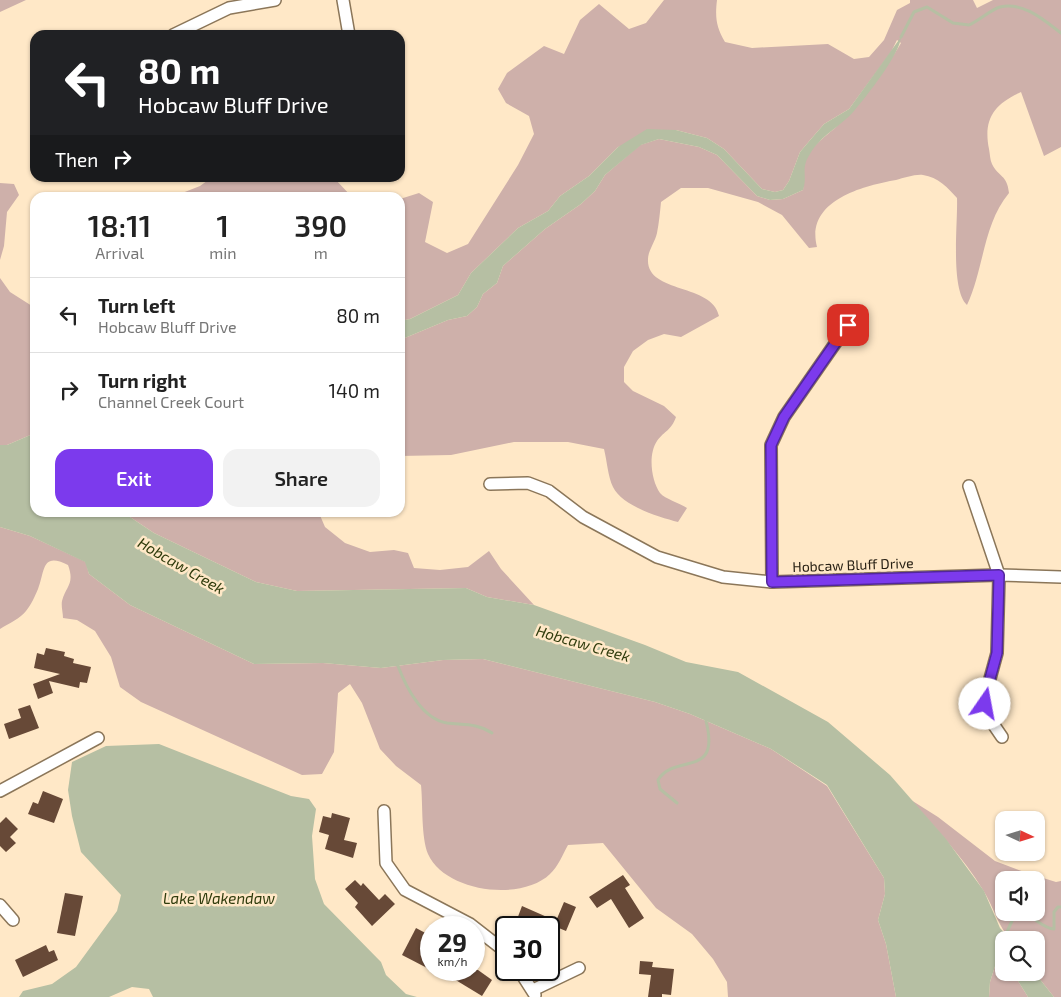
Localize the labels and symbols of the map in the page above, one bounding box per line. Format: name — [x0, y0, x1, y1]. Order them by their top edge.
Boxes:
pin — [827, 304, 869, 346]
water label: Hobcaw Creek — [135, 533, 228, 597]
street label: Hobcaw Bluff Drive — [792, 554, 914, 575]
water label: Hobcaw Creek — [534, 621, 633, 665]
position arrow — [958, 677, 1010, 729]
north arrow — [995, 811, 1045, 861]
water label: Lake Wakendaw — [163, 889, 275, 907]
speed limit sign: 30 — [495, 916, 560, 981]

